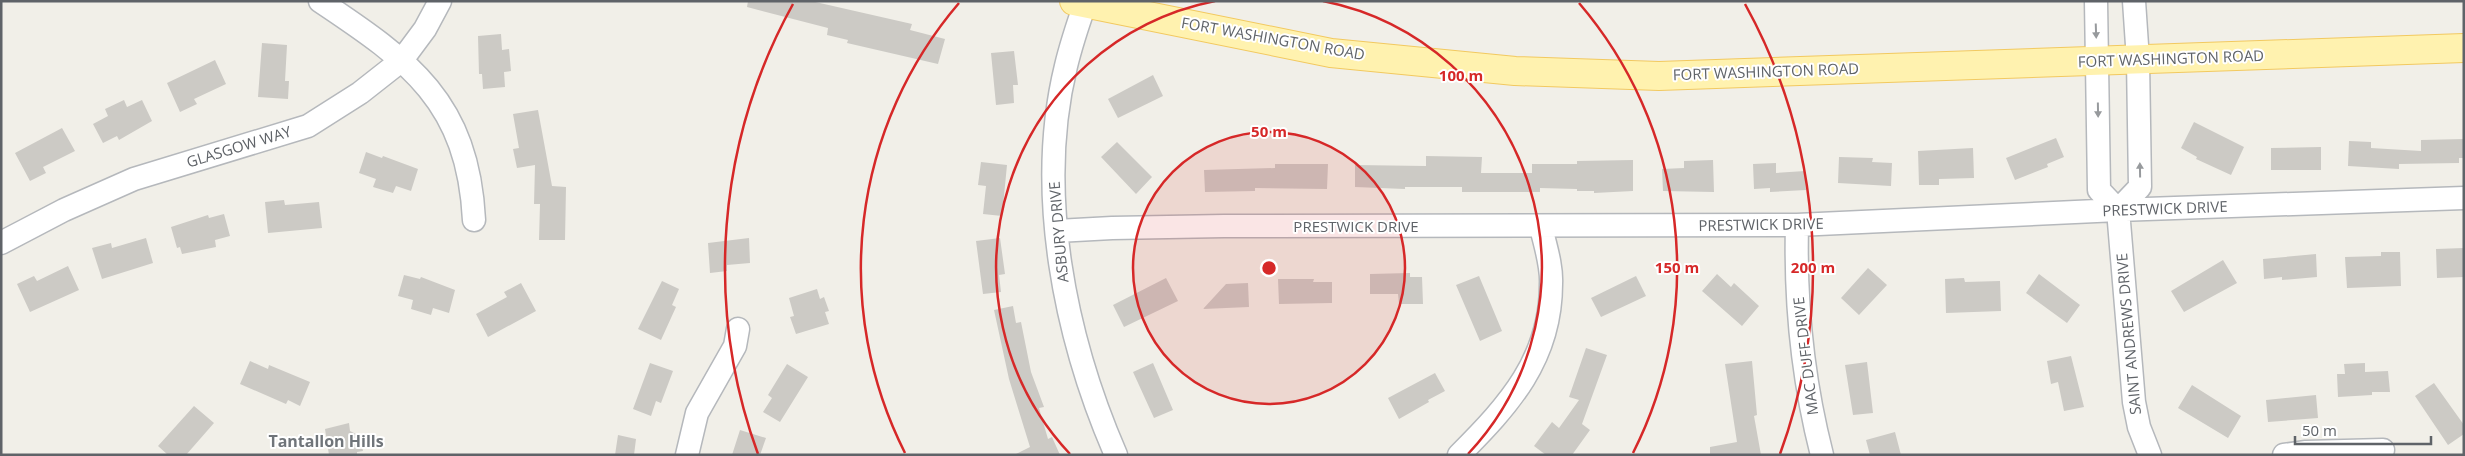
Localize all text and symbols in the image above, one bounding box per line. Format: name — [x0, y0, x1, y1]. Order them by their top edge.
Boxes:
street label: FORT WASHINGTON ROAD — [1180, 12, 1367, 64]
one-way arrow — [2092, 24, 2100, 40]
street label: FORT WASHINGTON ROAD — [2078, 45, 2264, 71]
street label: FORT WASHINGTON ROAD — [1673, 58, 1859, 84]
text: 100 m — [1439, 65, 1483, 85]
one-way arrow — [2094, 103, 2102, 119]
street label: GLASGOW WAY — [184, 120, 294, 171]
text: 50 m — [1251, 121, 1287, 141]
one-way arrow — [2136, 162, 2144, 178]
street label: ASBURY DRIVE — [1044, 181, 1072, 284]
street label: PRESTWICK DRIVE — [2102, 196, 2228, 220]
street label: PRESTWICK DRIVE — [1698, 213, 1824, 235]
street label: PRESTWICK DRIVE — [1293, 216, 1419, 236]
street label: SAINT ANDREWS DRIVE — [2111, 252, 2145, 416]
text: 150 m — [1655, 257, 1699, 277]
text: 200 m — [1791, 257, 1835, 277]
centre of rings — [1260, 259, 1278, 277]
street label: MAC DUFF DRIVE — [1788, 296, 1822, 416]
scale bar — [2295, 414, 2431, 446]
text: 50 m — [2302, 420, 2337, 440]
district label: Tantallon Hills — [268, 430, 384, 452]

